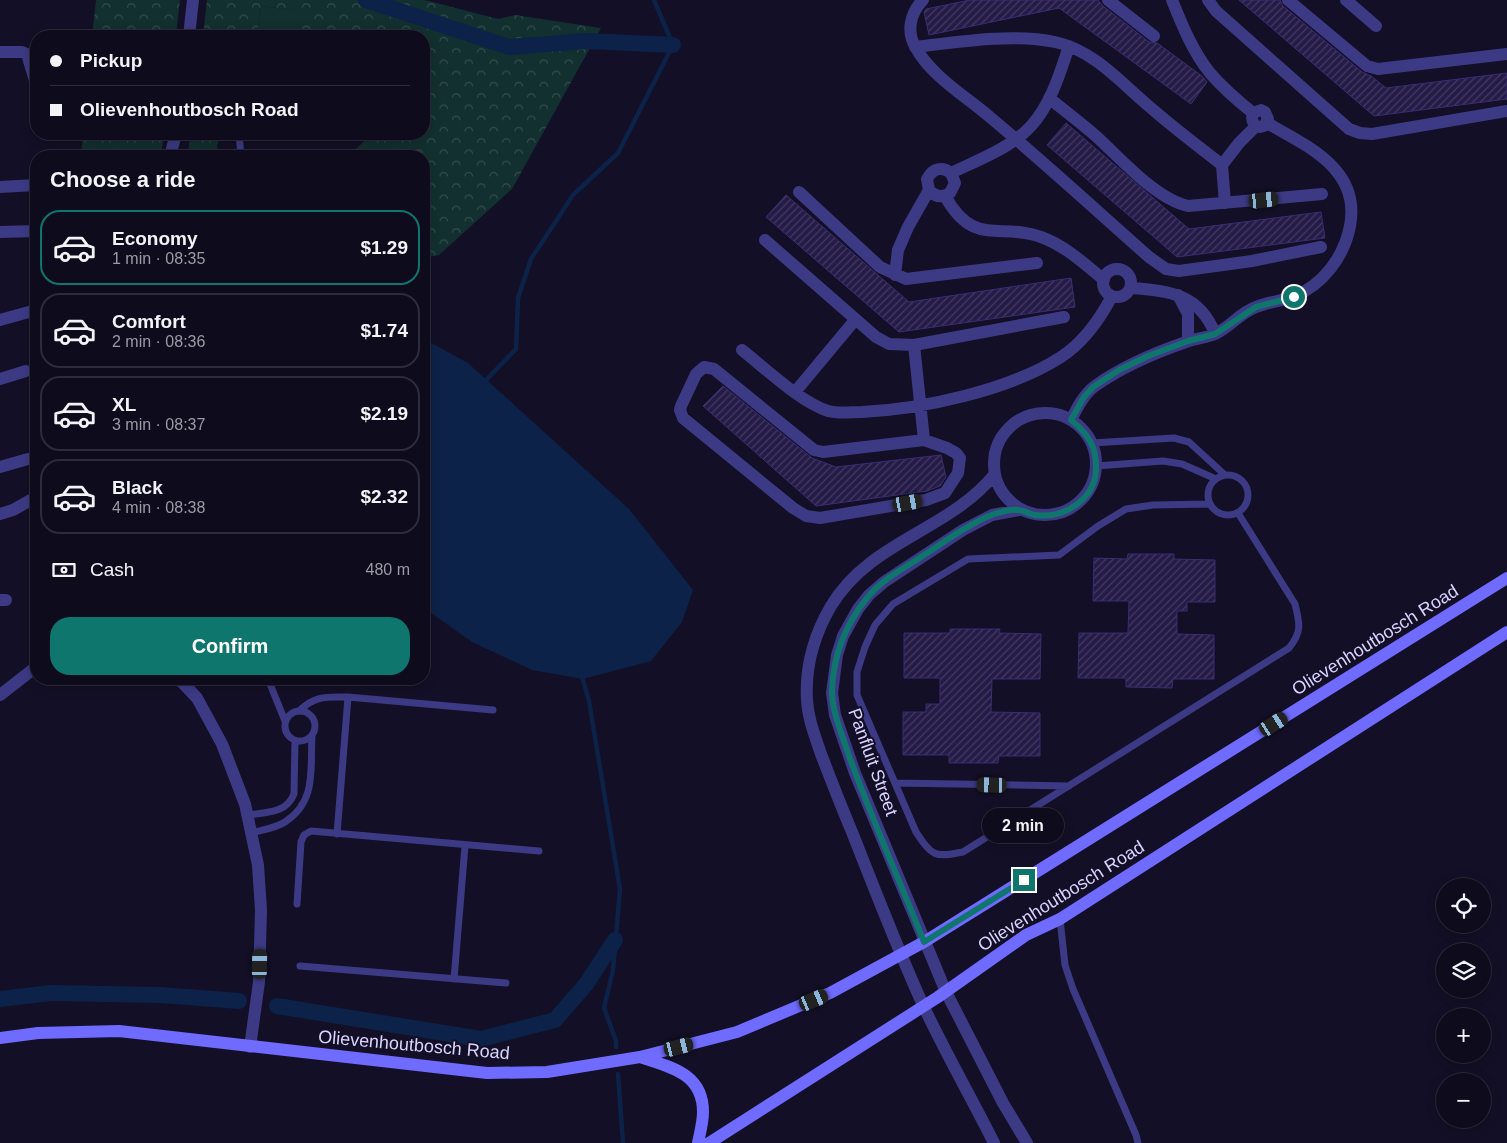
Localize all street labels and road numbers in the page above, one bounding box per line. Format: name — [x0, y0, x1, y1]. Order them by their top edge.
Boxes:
street label: Olievenhoutbosch Road — [1288, 581, 1462, 699]
street label: Panfluit Street — [844, 705, 902, 819]
street label: Olievenhoutbosch Road — [974, 837, 1148, 955]
street label: Olievenhoutbosch Road — [317, 1027, 511, 1063]

